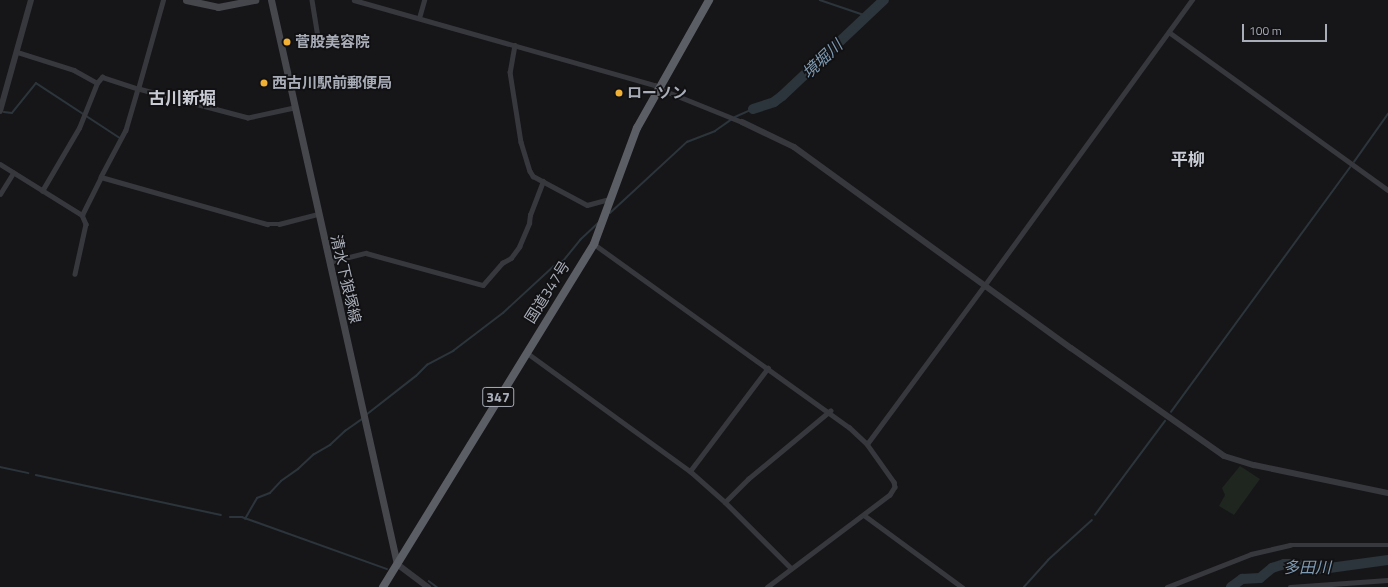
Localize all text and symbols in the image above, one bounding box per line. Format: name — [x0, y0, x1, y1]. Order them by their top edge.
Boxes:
scale bar — [1244, 16, 1329, 42]
text: 100 m — [1249, 21, 1282, 40]
place label: 菅股美容院 — [295, 33, 370, 51]
water label: 境堀川 — [798, 36, 846, 82]
marker: 菅股美容院 — [282, 37, 292, 47]
place label: 西古川駅前郵便局 — [272, 74, 392, 92]
marker: 西古川駅前郵便局 — [259, 78, 269, 88]
place label: ローソン — [627, 84, 687, 102]
marker: ローソン — [614, 88, 624, 98]
district label: 古川新堀 — [148, 89, 216, 109]
district label: 平柳 — [1171, 150, 1205, 170]
street label: 清水下狼塚線 — [327, 233, 365, 325]
street label: 国道347号 — [521, 257, 573, 327]
road number: 347 — [482, 385, 514, 409]
water label: 多田川 — [1283, 557, 1331, 577]

